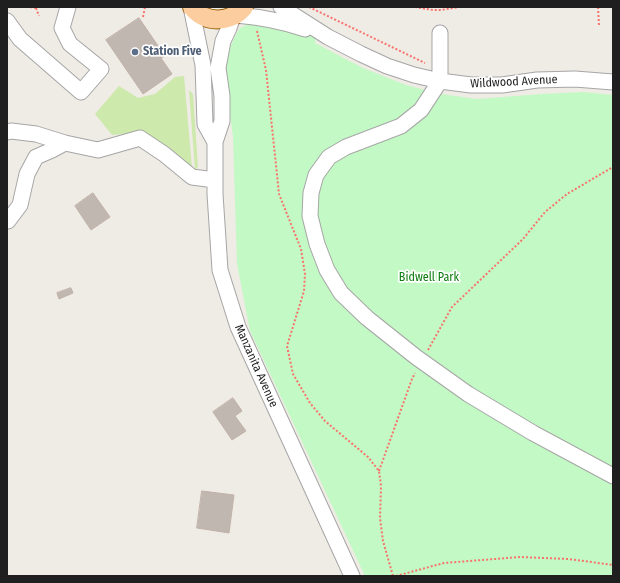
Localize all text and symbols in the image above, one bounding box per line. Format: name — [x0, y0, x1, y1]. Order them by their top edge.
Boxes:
place label: Station Five — [143, 45, 202, 59]
marker: Station Five — [130, 47, 140, 57]
street label: Wildwood Avenue — [470, 73, 558, 91]
park label: Bidwell Park — [399, 271, 459, 285]
street label: Manzanita Avenue — [231, 322, 281, 410]

